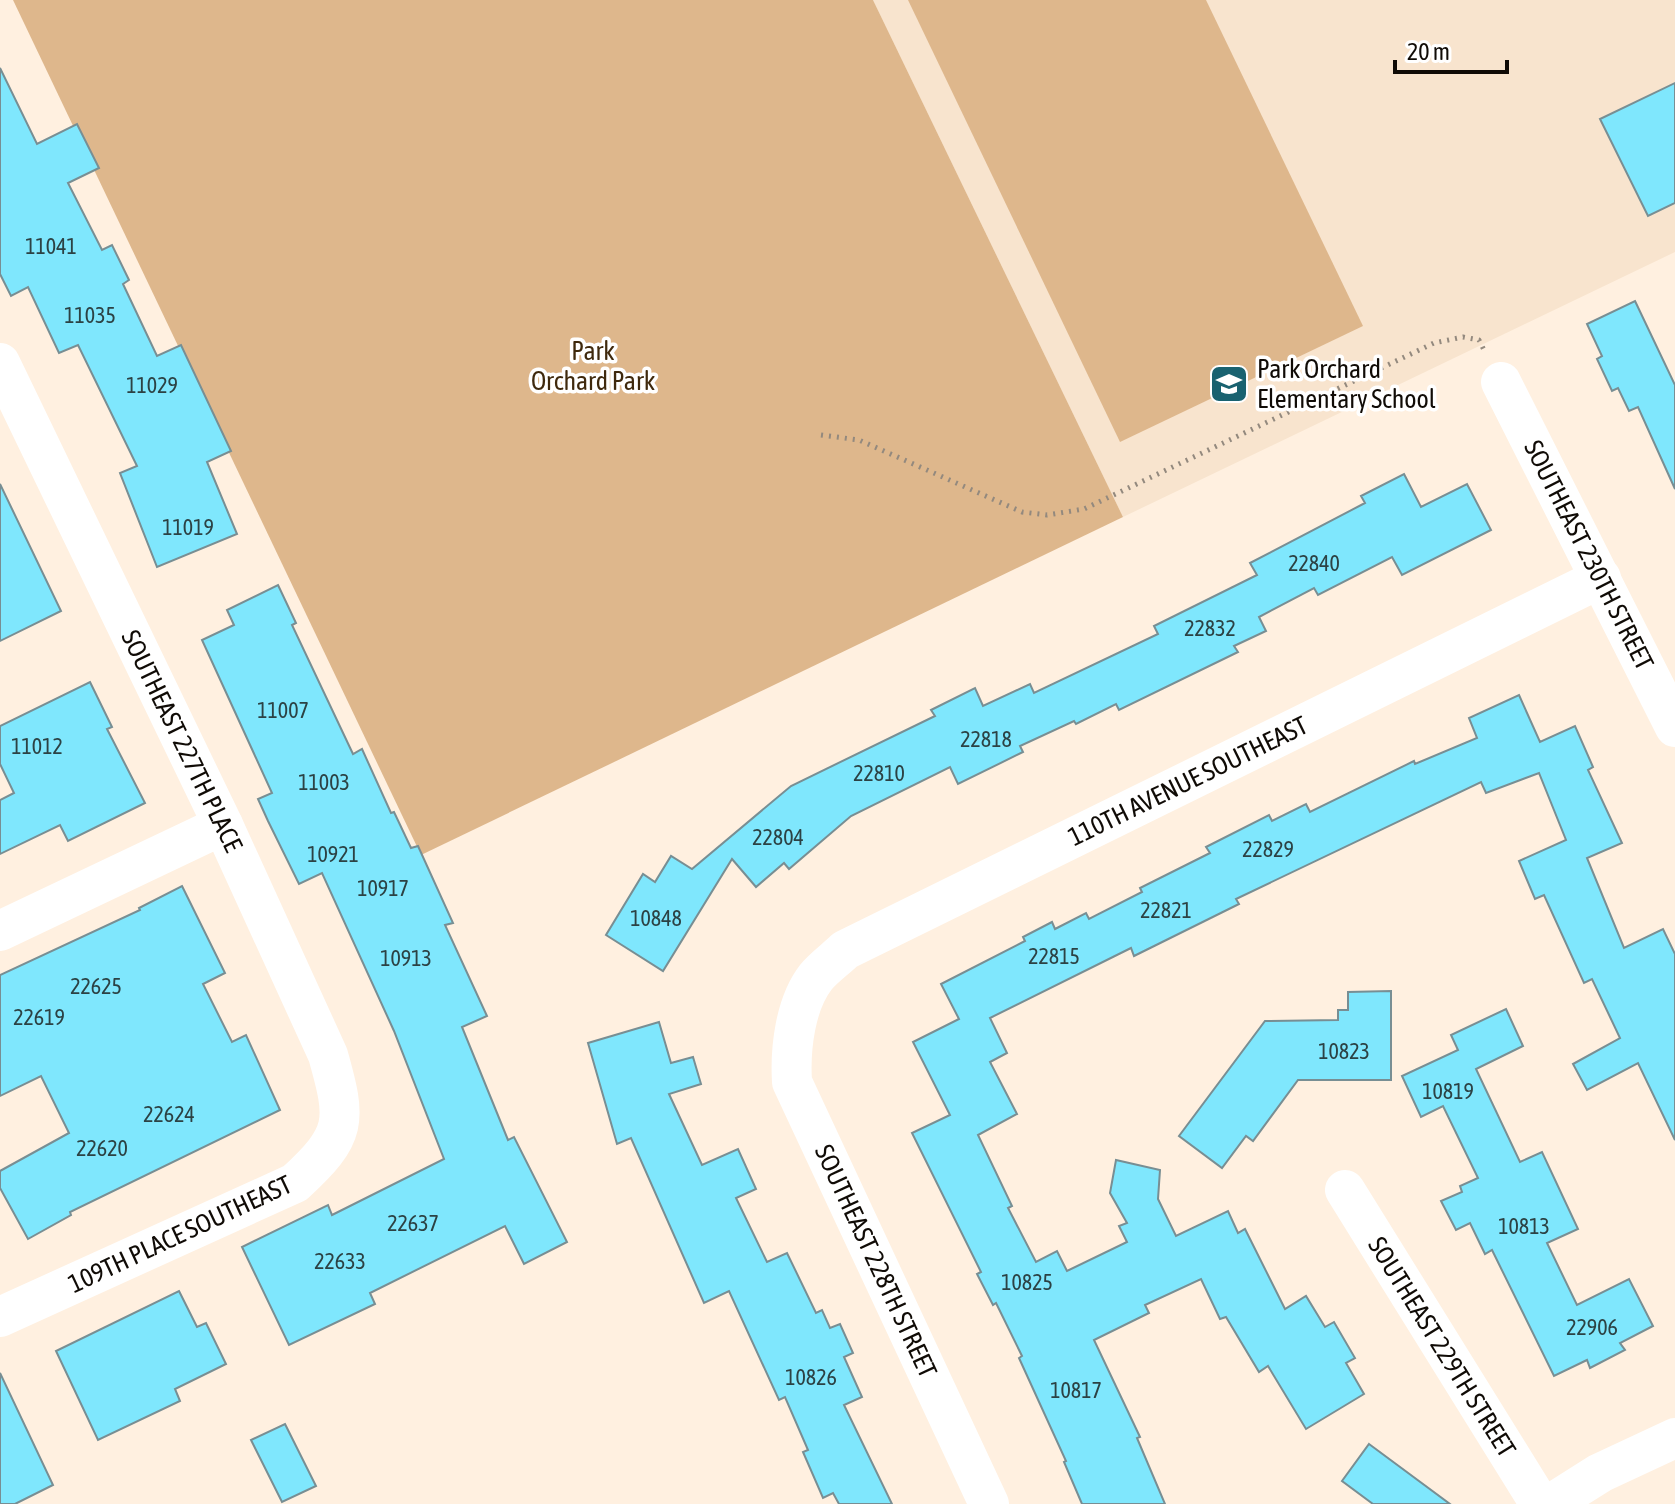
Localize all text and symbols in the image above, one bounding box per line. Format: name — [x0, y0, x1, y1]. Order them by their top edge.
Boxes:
scale bar — [1395, 24, 1507, 74]
text: 20 m — [1407, 38, 1450, 65]
house number: 11041 — [25, 233, 77, 259]
house number: 11035 — [64, 302, 116, 328]
park label: Park Orchard Park — [531, 336, 655, 396]
place label: Park Orchard Elementary School — [1257, 354, 1436, 414]
school or university icon: Park Orchard Elementary School — [1208, 363, 1250, 405]
house number: 11029 — [126, 372, 178, 398]
street label: SOUTHEAST 230TH STREET — [1518, 435, 1660, 675]
house number: 11019 — [162, 514, 214, 540]
house number: 22840 — [1288, 550, 1340, 576]
house number: 22832 — [1184, 615, 1236, 641]
street label: SOUTHEAST 227TH PLACE — [115, 625, 249, 857]
house number: 11007 — [257, 697, 309, 723]
street label: 110TH AVENUE SOUTHEAST — [1064, 710, 1313, 852]
house number: 22818 — [960, 726, 1012, 752]
house number: 11012 — [11, 733, 63, 759]
house number: 22810 — [853, 760, 905, 786]
house number: 11003 — [298, 769, 350, 795]
house number: 22804 — [752, 824, 804, 850]
house number: 22829 — [1242, 836, 1294, 862]
house number: 10921 — [307, 841, 359, 867]
house number: 10917 — [357, 875, 409, 901]
house number: 22821 — [1140, 897, 1192, 923]
house number: 10848 — [630, 905, 682, 931]
house number: 22815 — [1028, 943, 1080, 969]
house number: 10913 — [380, 945, 432, 971]
house number: 22625 — [70, 973, 122, 999]
house number: 22619 — [13, 1004, 65, 1030]
house number: 10823 — [1318, 1038, 1370, 1064]
house number: 10819 — [1422, 1078, 1474, 1104]
house number: 22624 — [143, 1101, 195, 1127]
house number: 22620 — [76, 1135, 128, 1161]
street label: SOUTHEAST 228TH STREET — [809, 1140, 943, 1383]
street label: 109TH PLACE SOUTHEAST — [64, 1169, 297, 1299]
house number: 22637 — [387, 1210, 439, 1236]
house number: 10813 — [1498, 1213, 1550, 1239]
street label: SOUTHEAST 229TH STREET — [1362, 1232, 1522, 1463]
house number: 22633 — [314, 1248, 366, 1274]
house number: 10825 — [1001, 1269, 1053, 1295]
house number: 22906 — [1566, 1314, 1618, 1340]
house number: 10826 — [785, 1364, 837, 1390]
house number: 10817 — [1050, 1377, 1102, 1403]

